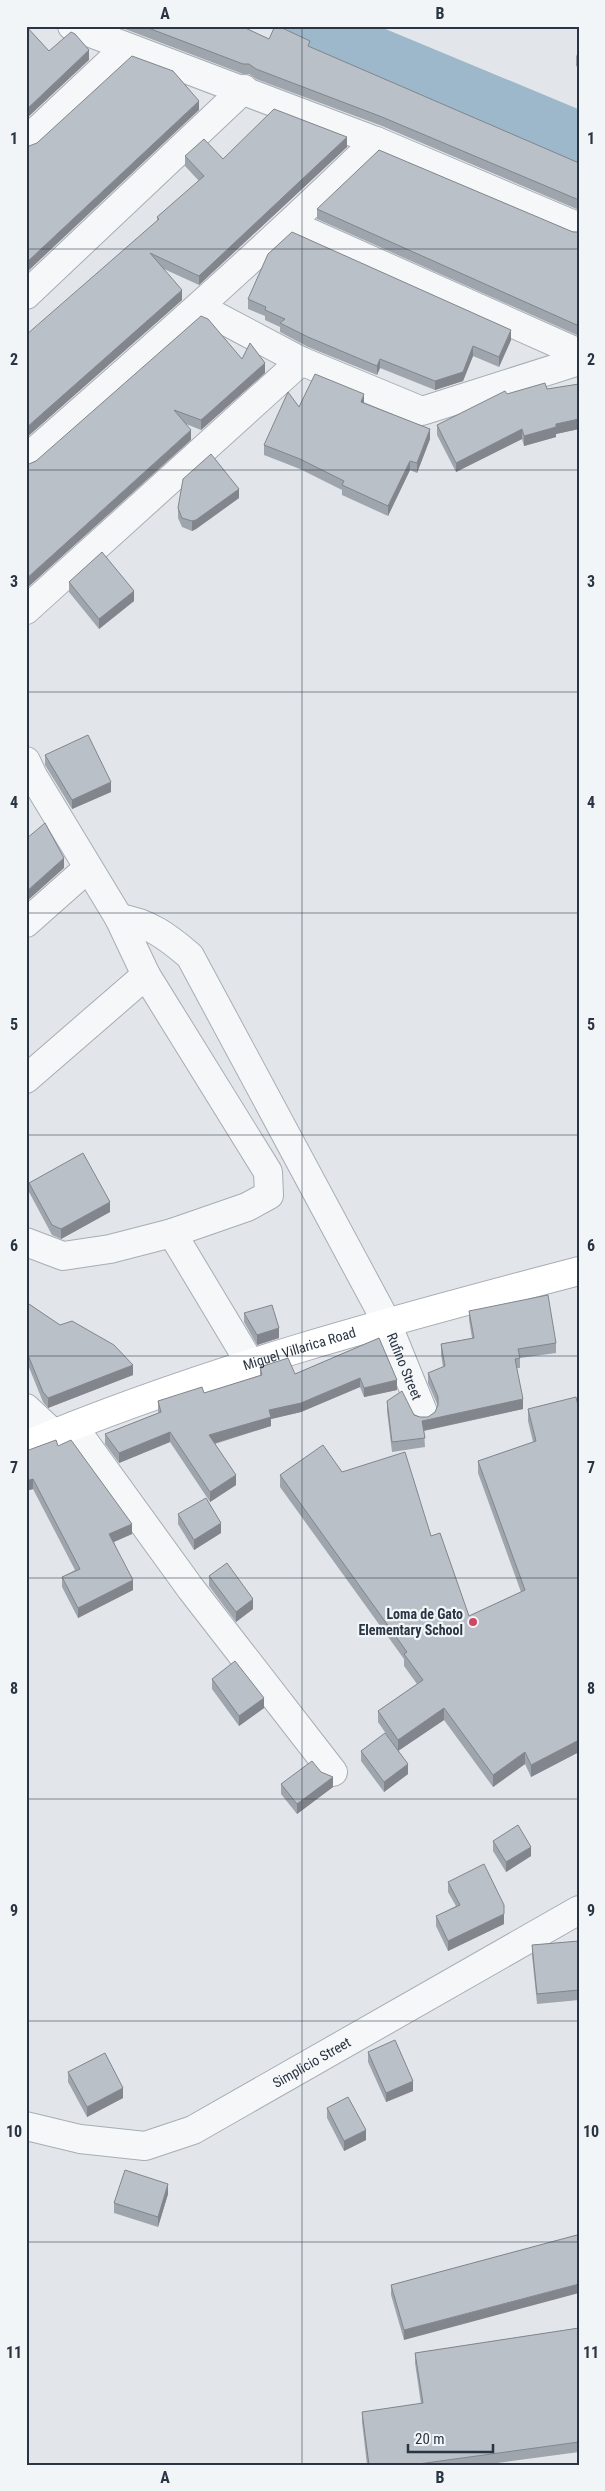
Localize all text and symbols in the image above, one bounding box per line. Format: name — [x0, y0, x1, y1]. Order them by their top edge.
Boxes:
text: A — [160, 4, 170, 23]
text: B — [436, 4, 445, 23]
text: 1 — [10, 129, 18, 148]
text: 1 — [587, 129, 595, 148]
text: 2 — [10, 350, 18, 369]
text: 2 — [587, 350, 595, 369]
text: 3 — [10, 572, 18, 591]
text: 3 — [587, 572, 595, 591]
text: 4 — [10, 793, 18, 812]
text: 4 — [587, 793, 595, 812]
text: 5 — [10, 1015, 18, 1034]
text: 5 — [587, 1015, 595, 1034]
text: 6 — [10, 1236, 18, 1255]
text: 6 — [587, 1236, 595, 1255]
street label: Miguel Villarica Road — [241, 1324, 357, 1373]
street label: Rufino Street — [384, 1330, 425, 1402]
text: 7 — [10, 1458, 18, 1477]
text: 7 — [587, 1458, 595, 1477]
place label: Loma de Gato Elementary School — [358, 1606, 463, 1638]
marker: Loma de Gato Elementary School — [467, 1616, 479, 1628]
text: 8 — [10, 1679, 18, 1698]
text: 8 — [587, 1679, 595, 1698]
text: 9 — [10, 1901, 18, 1920]
text: 9 — [587, 1901, 595, 1920]
street label: Simplicio Street — [270, 2034, 353, 2091]
text: 10 — [6, 2122, 22, 2141]
text: 10 — [583, 2122, 599, 2141]
text: 11 — [6, 2343, 22, 2362]
text: 11 — [583, 2343, 599, 2362]
scale bar — [408, 2421, 492, 2453]
text: 20 m — [415, 2430, 445, 2448]
text: A — [160, 2468, 170, 2487]
text: B — [436, 2468, 445, 2487]

